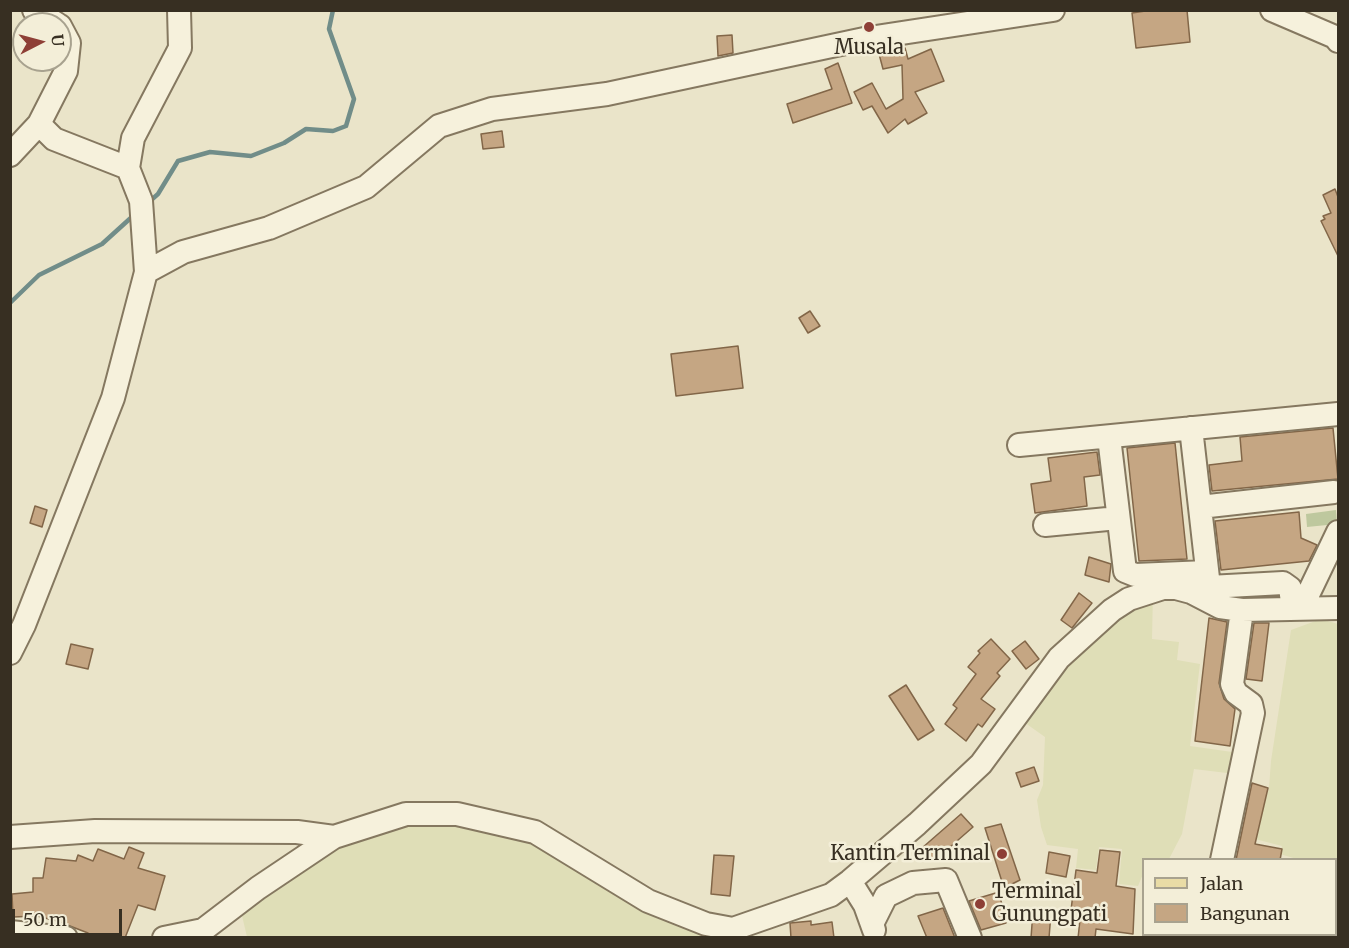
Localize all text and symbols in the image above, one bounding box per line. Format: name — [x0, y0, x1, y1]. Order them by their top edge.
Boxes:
north arrow — [12, 12, 72, 72]
marker: Musala — [862, 20, 876, 34]
text: U — [47, 33, 68, 47]
place label: Musala — [834, 36, 904, 60]
place label: Kantin Terminal — [830, 842, 990, 866]
marker: Kantin Terminal — [995, 847, 1009, 861]
legend — [1142, 858, 1337, 936]
text: Jalan — [1200, 872, 1243, 895]
place label: Terminal Gunungpati — [992, 880, 1107, 927]
scale bar — [15, 897, 124, 935]
marker: Terminal Gunungpati — [973, 897, 987, 911]
text: Bangunan — [1200, 902, 1290, 925]
text: 50 m — [23, 908, 67, 931]

